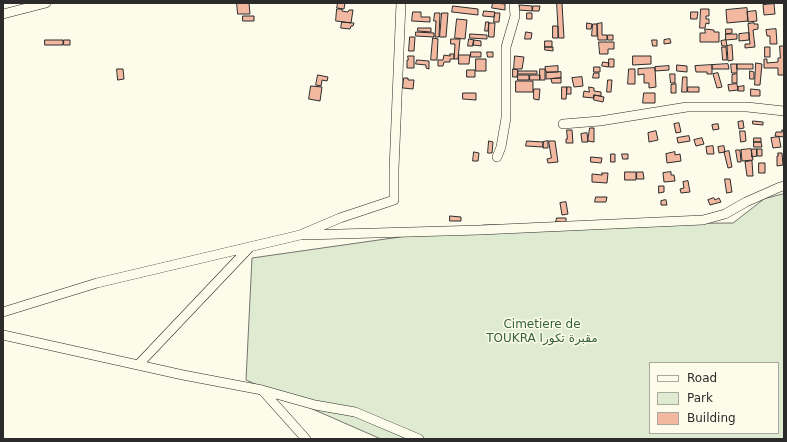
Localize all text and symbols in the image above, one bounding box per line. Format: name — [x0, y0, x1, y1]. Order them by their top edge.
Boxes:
park label: Cimetiere de TOUKRA مقبرة تكورا — [486, 318, 598, 346]
legend — [649, 362, 779, 434]
text: Road — [687, 371, 717, 385]
text: Park — [687, 391, 713, 405]
text: Building — [687, 411, 736, 425]

